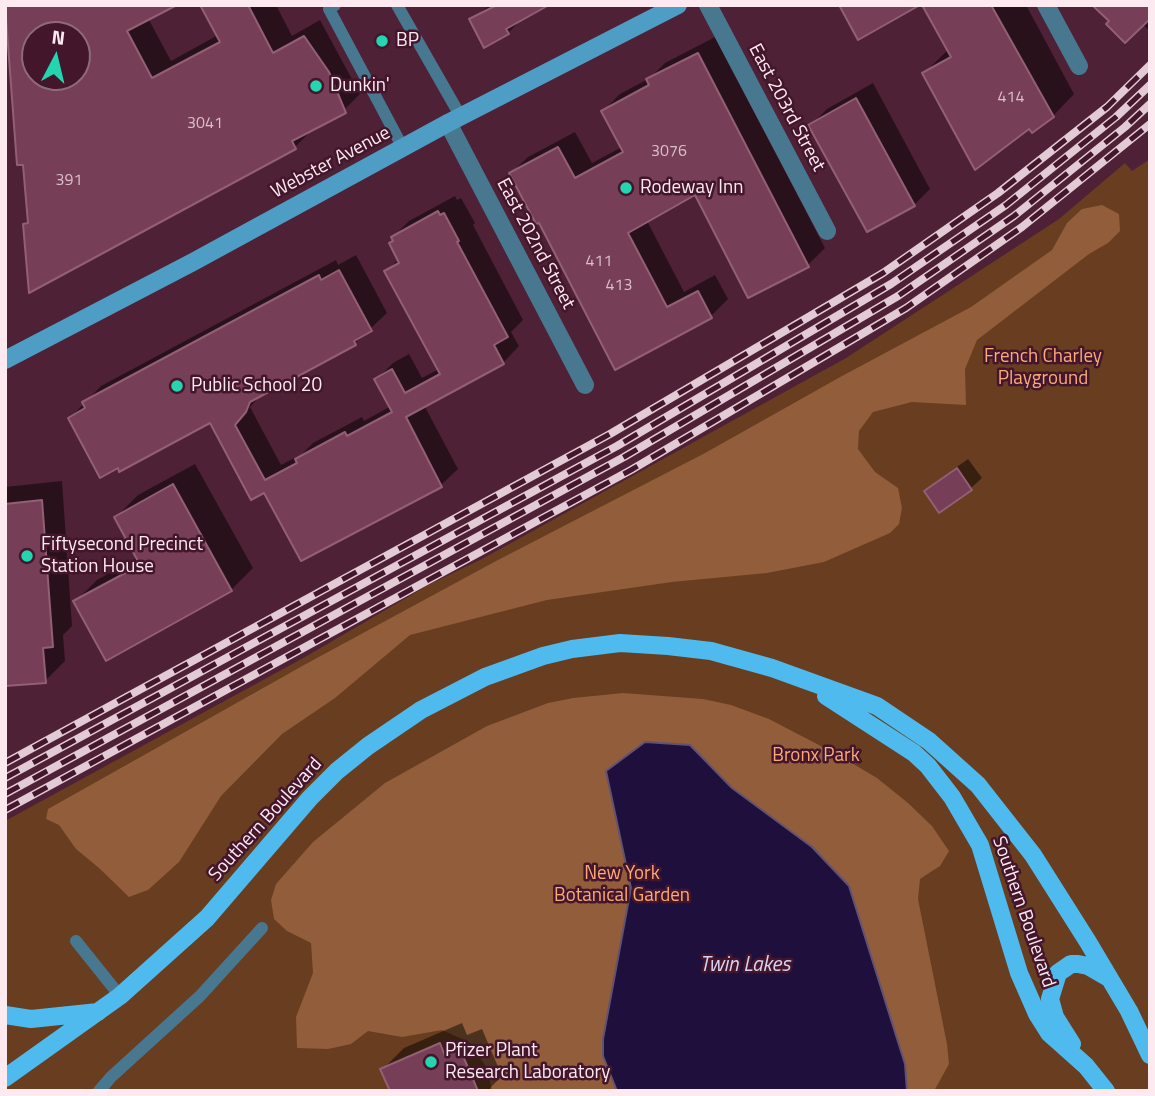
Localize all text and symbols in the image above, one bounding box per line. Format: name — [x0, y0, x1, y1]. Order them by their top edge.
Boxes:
north arrow — [21, 21, 91, 91]
text: N — [50, 21, 67, 52]
place label: BP — [396, 30, 419, 52]
marker: BP — [374, 33, 390, 49]
street label: East 203rd Street — [743, 40, 829, 176]
place label: Dunkin' — [330, 75, 390, 97]
marker: Dunkin' — [308, 78, 324, 94]
house number: 414 — [998, 88, 1024, 108]
house number: 3041 — [187, 114, 223, 134]
street label: Webster Avenue — [268, 122, 394, 204]
house number: 3076 — [651, 142, 687, 162]
house number: 391 — [56, 171, 82, 191]
street label: East 202nd Street — [491, 175, 579, 313]
place label: Rodeway Inn — [640, 177, 743, 199]
marker: Rodeway Inn — [618, 180, 634, 196]
house number: 411 — [586, 252, 612, 272]
house number: 413 — [606, 276, 632, 296]
park label: French Charley Playground — [984, 346, 1102, 390]
place label: Public School 20 — [191, 375, 322, 397]
marker: Public School 20 — [169, 378, 185, 394]
place label: Fiftysecond Precinct Station House — [41, 534, 203, 578]
marker: Fiftysecond Precinct Station House — [19, 548, 35, 564]
park label: Bronx Park — [772, 745, 860, 767]
street label: Southern Boulevard — [205, 754, 327, 886]
street label: Southern Boulevard — [986, 833, 1060, 991]
park label: New York Botanical Garden — [554, 863, 690, 907]
water label: Twin Lakes — [700, 953, 790, 979]
place label: Pfizer Plant Research Laboratory — [445, 1040, 610, 1084]
marker: Pfizer Plant Research Laboratory — [423, 1054, 439, 1070]

